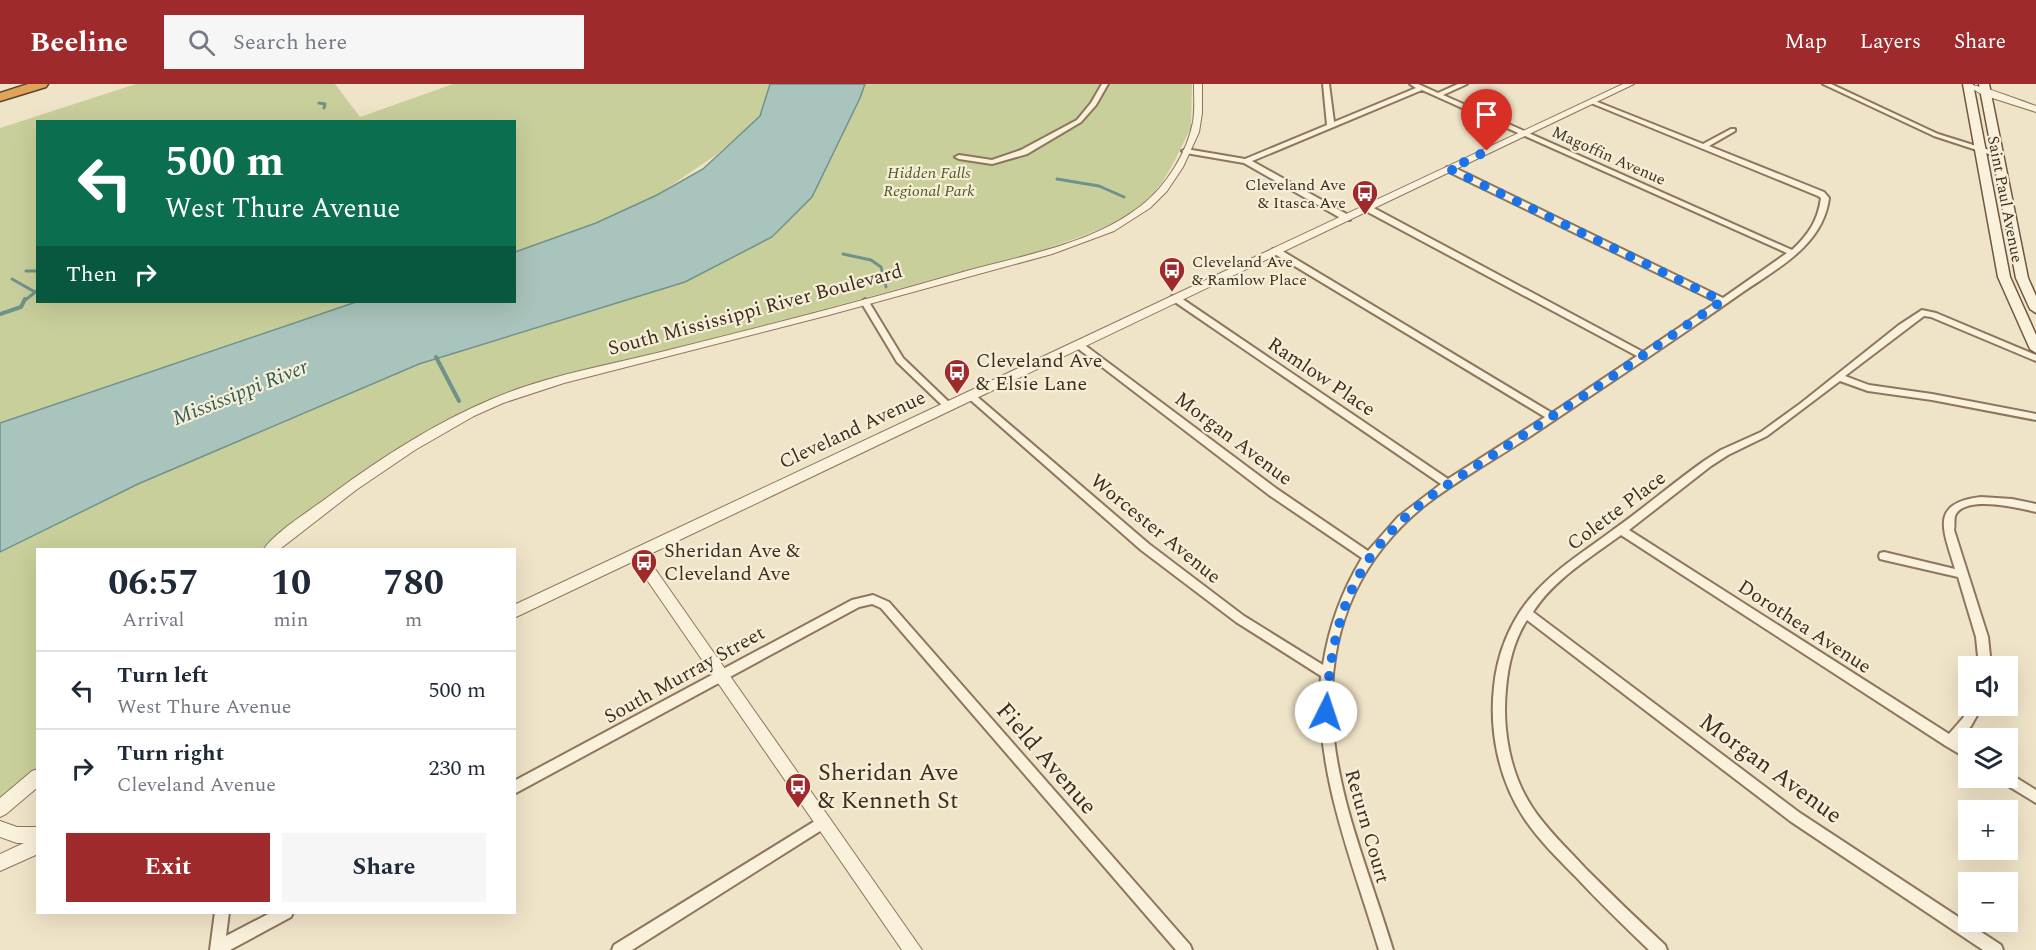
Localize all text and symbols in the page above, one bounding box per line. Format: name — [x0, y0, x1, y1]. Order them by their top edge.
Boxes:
search box — [164, 15, 584, 69]
text: Beeline — [30, 21, 128, 64]
icon: search — [185, 26, 218, 59]
text: Search here — [233, 26, 347, 59]
text: Map — [1785, 26, 1827, 58]
text: Layers — [1860, 26, 1921, 58]
text: Share — [1954, 26, 2006, 58]
pin — [1461, 89, 1512, 151]
icon: arrive — [1470, 98, 1503, 131]
street label: Magoffin Avenue — [1548, 120, 1669, 192]
text: 500 m — [165, 131, 284, 194]
street label: Saint Paul Avenue — [1981, 134, 2029, 265]
icon: left — [66, 144, 144, 222]
park label: Hidden Falls Regional Park — [883, 161, 975, 203]
place label: Cleveland Ave & Itasca Ave — [1245, 173, 1346, 215]
bus stop icon: Cleveland Ave & Itasca Ave — [1350, 178, 1380, 216]
text: West Thure Avenue — [165, 188, 400, 230]
place label: Cleveland Ave & Ramlow Place — [1192, 250, 1307, 292]
bus stop icon: Cleveland Ave & Ramlow Place — [1157, 255, 1187, 293]
street label: South Mississippi River Boulevard — [605, 256, 906, 364]
text: Then — [66, 258, 117, 291]
icon: right — [129, 258, 162, 291]
street label: Ramlow Place — [1261, 329, 1382, 424]
place label: Cleveland Ave & Elsie Lane — [976, 346, 1102, 399]
water label: Mississippi River — [168, 351, 314, 435]
bus stop icon: Cleveland Ave & Elsie Lane — [942, 357, 972, 395]
street label: Cleveland Avenue — [774, 383, 931, 477]
street label: Morgan Avenue — [1168, 384, 1299, 493]
street label: Colette Place — [1561, 463, 1673, 558]
street label: Worcester Avenue — [1083, 466, 1228, 591]
place label: Sheridan Ave & Cleveland Ave — [664, 536, 800, 589]
bus stop icon: Sheridan Ave & Cleveland Ave — [629, 547, 659, 585]
text: 06:57 — [108, 556, 199, 611]
text: 10 — [271, 556, 311, 611]
text: 780 — [383, 556, 444, 611]
street label: Dorothea Avenue — [1732, 572, 1877, 681]
text: Arrival — [122, 605, 185, 635]
text: min — [273, 605, 308, 635]
text: m — [405, 605, 422, 635]
street label: South Murray Street — [598, 618, 770, 732]
map controls — [1958, 656, 2018, 932]
button: sound — [1958, 656, 2018, 716]
text: Turn left — [117, 659, 209, 692]
icon: left — [66, 674, 99, 707]
text: 500 m — [429, 674, 486, 707]
position arrow — [1294, 680, 1358, 744]
text: West Thure Avenue — [117, 692, 291, 722]
street label: Field Avenue — [987, 694, 1106, 823]
street label: Morgan Avenue — [1691, 704, 1849, 833]
button: layers — [1958, 728, 2018, 788]
text: Turn right — [117, 737, 224, 770]
icon: right — [66, 752, 99, 785]
text: 230 m — [429, 752, 486, 785]
place label: Sheridan Ave & Kenneth St — [818, 755, 959, 819]
street label: Return Court — [1336, 766, 1398, 887]
text: Cleveland Avenue — [117, 770, 276, 800]
bus stop icon: Sheridan Ave & Kenneth St — [783, 771, 813, 809]
button: + — [1958, 800, 2018, 860]
button: Exit — [66, 833, 270, 902]
button: Share — [282, 833, 486, 902]
button: − — [1958, 872, 2018, 932]

